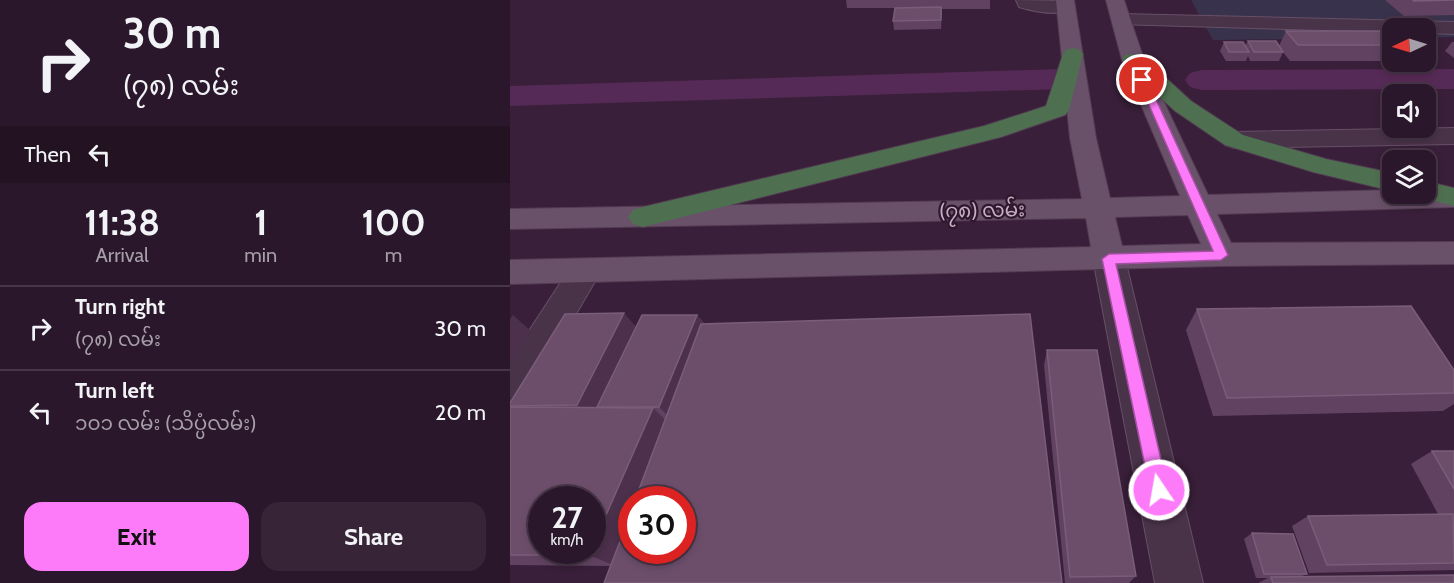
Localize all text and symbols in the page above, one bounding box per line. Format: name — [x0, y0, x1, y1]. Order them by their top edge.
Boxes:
text: 30 m — [123, 7, 221, 59]
north arrow — [1382, 18, 1436, 72]
map controls — [1382, 18, 1436, 204]
icon: right — [24, 24, 102, 102]
pin — [1116, 54, 1167, 105]
icon: arrive — [1125, 63, 1158, 96]
text: (၇၈) လမ်း — [123, 69, 239, 102]
button: sound — [1382, 84, 1436, 138]
icon: left — [83, 138, 116, 171]
text: Then — [24, 141, 71, 168]
button: layers — [1382, 150, 1436, 204]
street label: (၇၈) လမ်း — [939, 195, 1025, 227]
text: 11:38 — [84, 200, 160, 244]
text: 1 — [254, 200, 267, 244]
text: 100 — [362, 200, 426, 244]
text: Arrival — [96, 243, 149, 267]
text: min — [244, 243, 277, 267]
text: m — [385, 243, 402, 267]
text: Turn right — [75, 293, 165, 320]
icon: right — [24, 312, 57, 345]
text: 30 m — [434, 315, 486, 342]
text: (၇၈) လမ်း — [75, 327, 161, 351]
text: Turn left — [75, 377, 154, 404]
icon: left — [24, 396, 57, 429]
text: 20 m — [435, 399, 486, 426]
text: ၁၀၁ လမ်း (သိပ္ပံလမ်း) — [75, 411, 256, 435]
position arrow — [1127, 458, 1191, 522]
speed limit sign: 30 — [618, 486, 696, 564]
text: 27 — [551, 499, 583, 536]
button: Exit — [24, 502, 249, 571]
button: Share — [261, 502, 486, 571]
text: km/h — [551, 531, 583, 549]

